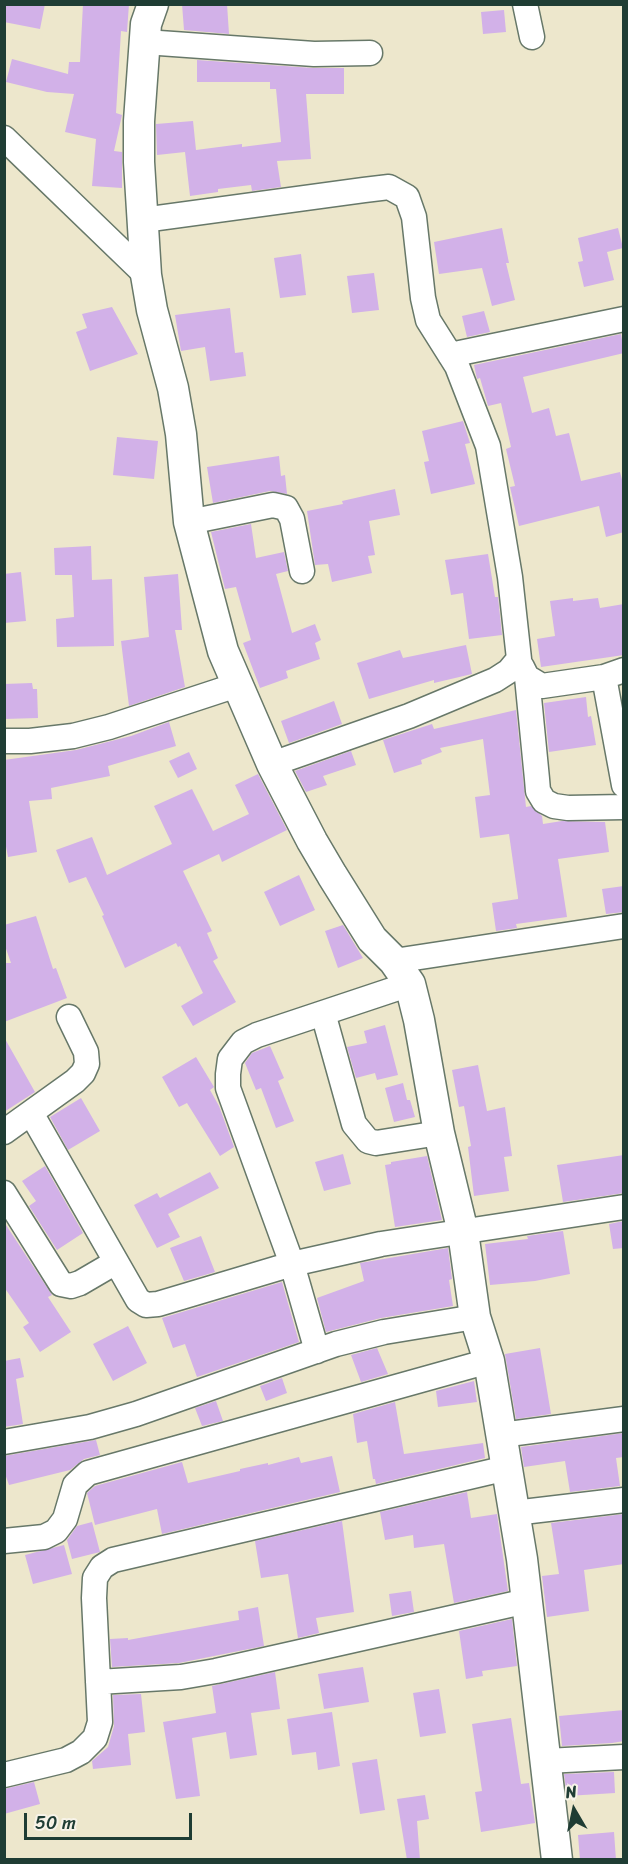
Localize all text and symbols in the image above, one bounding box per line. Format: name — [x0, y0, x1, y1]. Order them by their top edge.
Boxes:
text: N — [563, 1777, 579, 1807]
north arrow — [544, 1780, 604, 1840]
scale bar — [27, 1801, 195, 1839]
text: 50 m — [35, 1807, 76, 1839]

